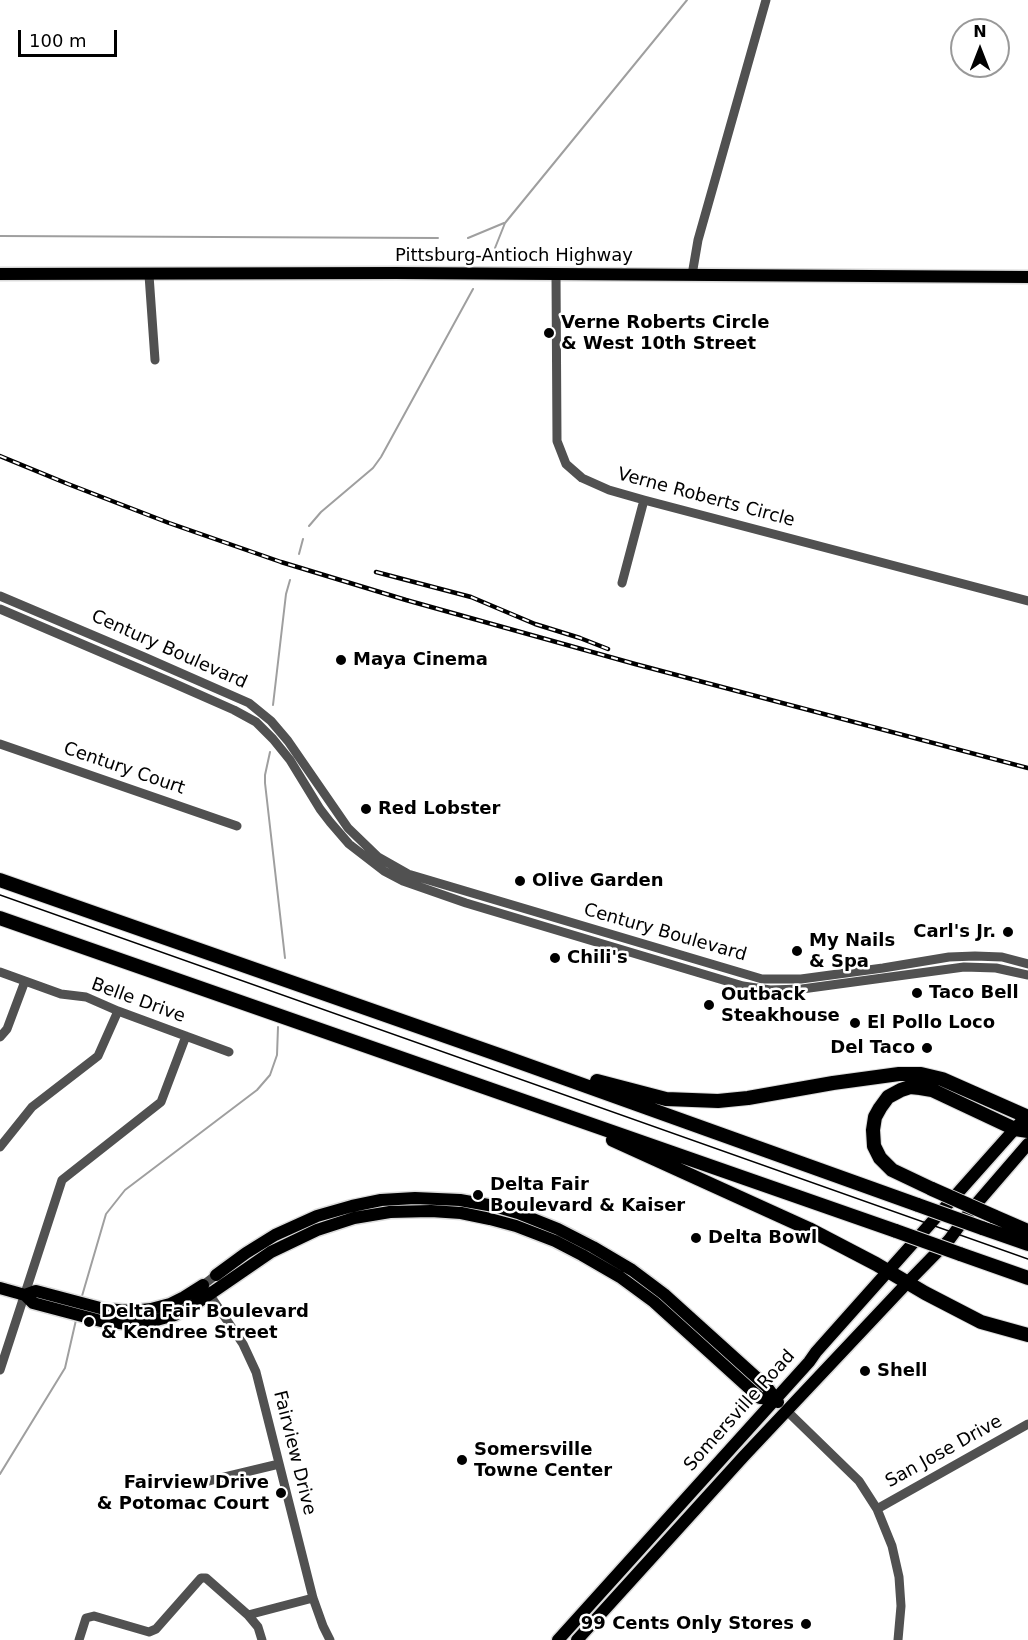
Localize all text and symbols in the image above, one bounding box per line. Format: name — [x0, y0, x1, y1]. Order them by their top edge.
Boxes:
scale bar — [21, 18, 120, 56]
north arrow — [950, 18, 1010, 78]
text: N — [973, 22, 987, 41]
text: 100 m — [29, 30, 87, 51]
street label: Pittsburg-Antioch Highway — [395, 245, 633, 267]
place label: Verne Roberts Circle & West 10th Street — [561, 312, 769, 354]
marker: Verne Roberts Circle & West 10th Street — [542, 326, 556, 340]
street label: Verne Roberts Circle — [615, 464, 797, 532]
street label: Century Boulevard — [88, 606, 250, 694]
place label: Maya Cinema — [353, 649, 488, 671]
marker: Maya Cinema — [334, 653, 348, 667]
street label: Century Court — [61, 738, 187, 800]
place label: Red Lobster — [378, 798, 500, 820]
marker: Red Lobster — [359, 802, 373, 816]
place label: Olive Garden — [532, 870, 664, 892]
marker: Olive Garden — [513, 874, 527, 888]
street label: Century Boulevard — [581, 899, 749, 967]
place label: Carl's Jr. — [913, 921, 996, 943]
marker: Carl's Jr. — [1001, 925, 1015, 939]
place label: My Nails & Spa — [809, 930, 895, 972]
marker: My Nails & Spa — [790, 944, 804, 958]
place label: Chili's — [567, 947, 628, 969]
marker: Chili's — [548, 951, 562, 965]
street label: Belle Drive — [88, 974, 188, 1028]
place label: Taco Bell — [929, 982, 1019, 1004]
place label: Outback Steakhouse — [721, 984, 840, 1026]
marker: Taco Bell — [910, 986, 924, 1000]
marker: Outback Steakhouse — [702, 998, 716, 1012]
place label: El Pollo Loco — [867, 1012, 995, 1034]
marker: El Pollo Loco — [848, 1016, 862, 1030]
place label: Del Taco — [830, 1037, 915, 1059]
marker: Del Taco — [920, 1041, 934, 1055]
place label: Delta Fair Boulevard & Kaiser — [490, 1174, 685, 1216]
marker: Delta Fair Boulevard & Kaiser — [471, 1188, 485, 1202]
place label: Delta Bowl — [708, 1227, 817, 1249]
marker: Delta Bowl — [689, 1231, 703, 1245]
place label: Delta Fair Boulevard & Kendree Street — [101, 1301, 309, 1344]
marker: Delta Fair Boulevard & Kendree Street — [82, 1315, 96, 1329]
street label: Somersville Road — [680, 1346, 800, 1476]
place label: Shell — [877, 1360, 927, 1382]
marker: Shell — [858, 1364, 872, 1378]
street label: Fairview Drive — [268, 1389, 320, 1517]
street label: San Jose Drive — [882, 1411, 1006, 1493]
place label: Somersville Towne Center — [474, 1439, 612, 1482]
marker: Somersville Towne Center — [455, 1453, 469, 1467]
place label: Fairview Drive & Potomac Court — [97, 1472, 269, 1514]
marker: Fairview Drive & Potomac Court — [274, 1486, 288, 1500]
place label: 99 Cents Only Stores — [581, 1613, 794, 1635]
marker: 99 Cents Only Stores — [799, 1617, 813, 1631]

